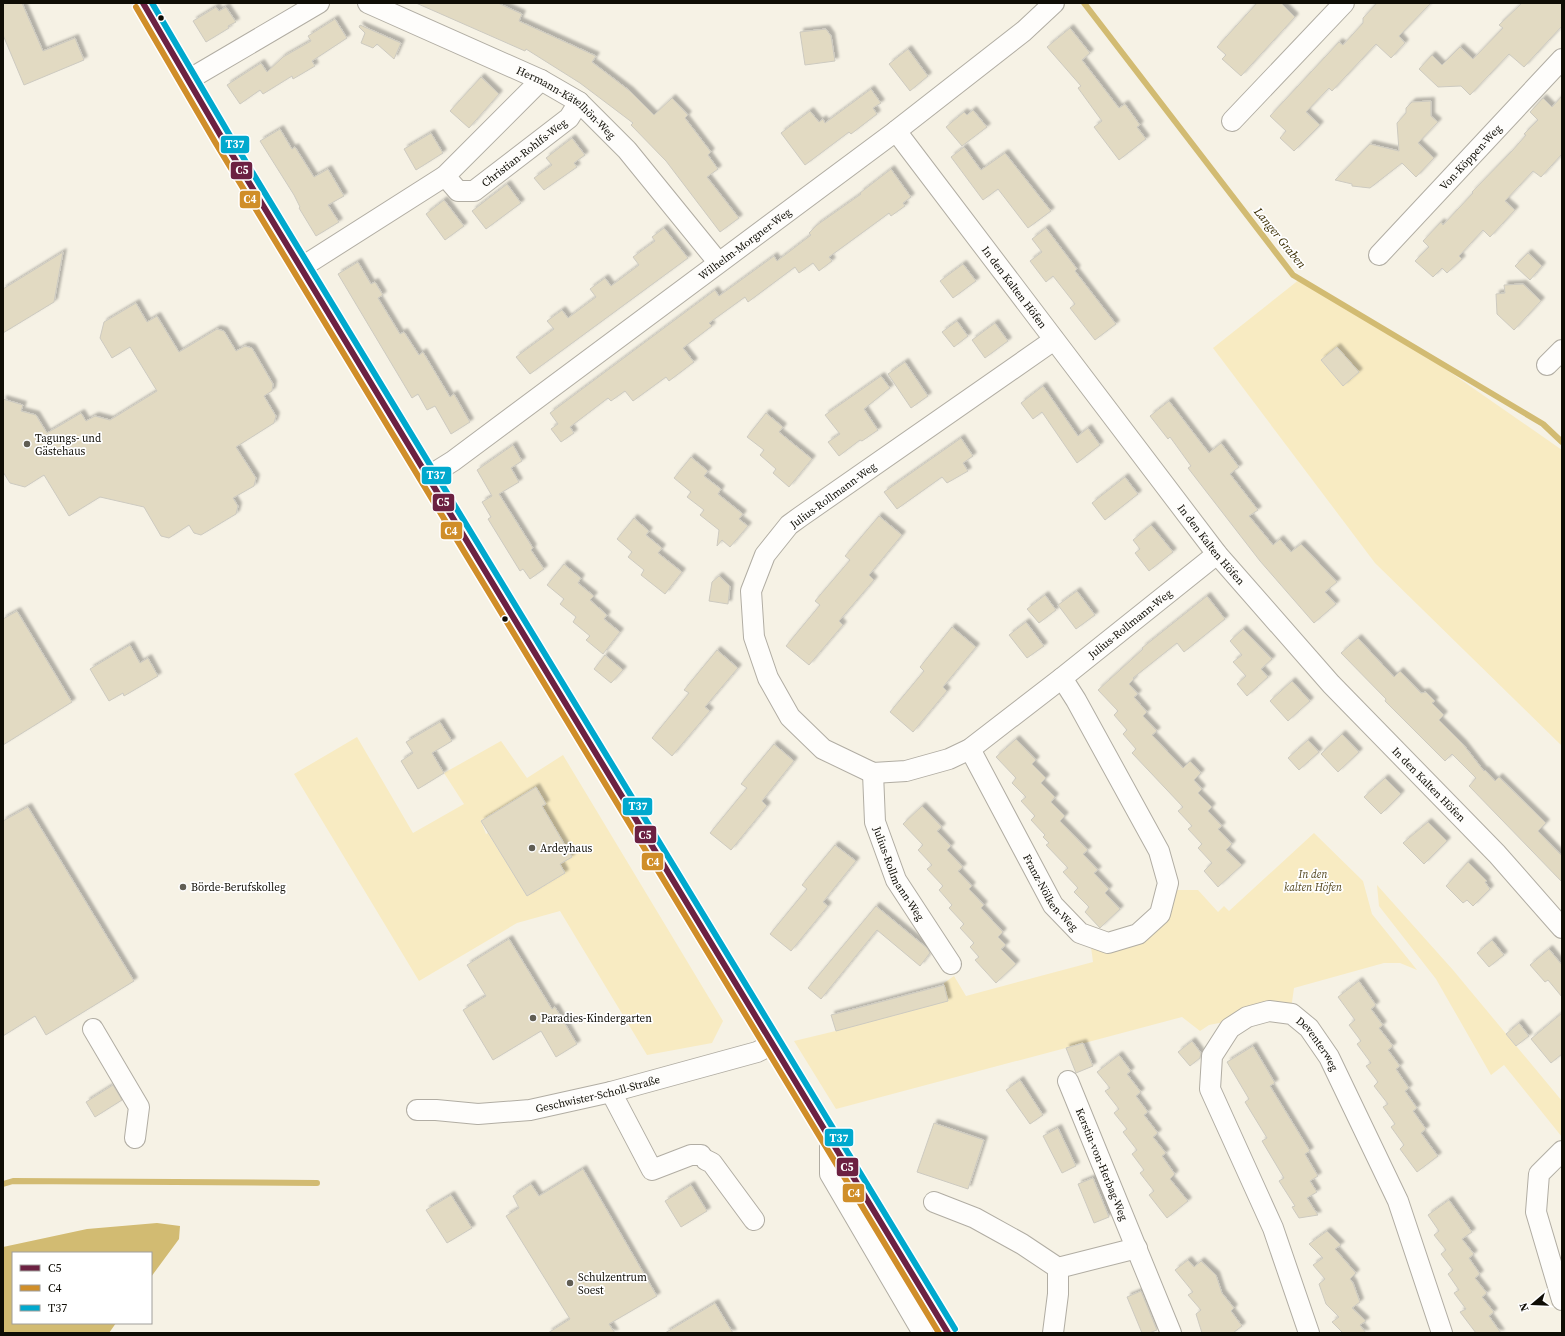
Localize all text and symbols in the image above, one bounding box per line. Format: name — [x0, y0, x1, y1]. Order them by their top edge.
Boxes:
unlabelled marker — [156, 13, 166, 23]
street label: Hermann-Kätelhön-Weg — [514, 63, 619, 143]
street label: Christian-Rohlfs-Weg — [478, 115, 571, 191]
street label: Von-Köppen-Weg — [1436, 121, 1505, 193]
line badge: T37 — [220, 135, 250, 154]
text: T37 — [226, 137, 244, 152]
line badge: C5 — [230, 161, 253, 180]
text: C5 — [236, 163, 248, 178]
line badge: C4 — [239, 190, 261, 209]
text: C4 — [244, 192, 256, 207]
water label: Langer Graben — [1250, 203, 1310, 272]
street label: Wilhelm-Morgner-Weg — [696, 204, 795, 284]
street label: In den Kalten Höfen — [978, 243, 1050, 332]
place label: Tagungs- und Gästehaus — [35, 431, 102, 459]
marker: Tagungs- und Gästehaus — [22, 439, 32, 449]
street label: Julius-Rollmann-Weg — [786, 459, 880, 532]
line badge: T37 — [421, 466, 452, 485]
text: T37 — [427, 468, 445, 483]
line badge: C5 — [432, 493, 455, 512]
text: C5 — [437, 495, 449, 510]
street label: In den Kalten Höfen — [1174, 501, 1248, 589]
line badge: C4 — [440, 521, 463, 540]
text: C4 — [445, 524, 457, 539]
street label: Julius-Rollmann-Weg — [1084, 586, 1176, 663]
unlabelled marker — [500, 614, 510, 624]
street label: In den Kalten Höfen — [1388, 744, 1469, 826]
line badge: T37 — [622, 797, 653, 816]
text: T37 — [629, 799, 647, 814]
street label: Julius-Rollmann-Weg — [869, 824, 928, 924]
line badge: C5 — [634, 825, 657, 844]
text: C5 — [639, 828, 651, 843]
place label: Ardeyhaus — [540, 841, 593, 856]
marker: Ardeyhaus — [527, 843, 537, 853]
street label: Franz-Nölken-Weg — [1019, 851, 1081, 935]
line badge: C4 — [641, 852, 664, 871]
text: C4 — [647, 855, 659, 870]
park label: In den kalten Höfen — [1284, 867, 1343, 895]
place label: Börde-Berufskolleg — [191, 880, 286, 895]
marker: Börde-Berufskolleg — [178, 882, 188, 892]
place label: Paradies-Kindergarten — [541, 1011, 652, 1026]
marker: Paradies-Kindergarten — [528, 1013, 538, 1023]
street label: Deventerweg — [1293, 1013, 1342, 1074]
street label: Geschwister-Scholl-Straße — [534, 1072, 662, 1117]
street label: Kerstin-von-Herbag-Weg — [1072, 1106, 1131, 1223]
line badge: T37 — [824, 1128, 854, 1147]
text: T37 — [830, 1131, 848, 1146]
line badge: C5 — [836, 1157, 859, 1177]
text: C5 — [841, 1160, 853, 1175]
line badge: C4 — [842, 1183, 865, 1203]
text: C4 — [848, 1186, 860, 1201]
legend — [12, 1252, 152, 1324]
text: C5 — [48, 1260, 62, 1276]
place label: Schulzentrum Soest — [578, 1270, 647, 1298]
marker: Schulzentrum Soest — [565, 1278, 575, 1288]
text: C4 — [48, 1280, 62, 1296]
north arrow — [1513, 1284, 1553, 1324]
text: T37 — [48, 1300, 67, 1316]
text: N — [1516, 1301, 1532, 1313]

